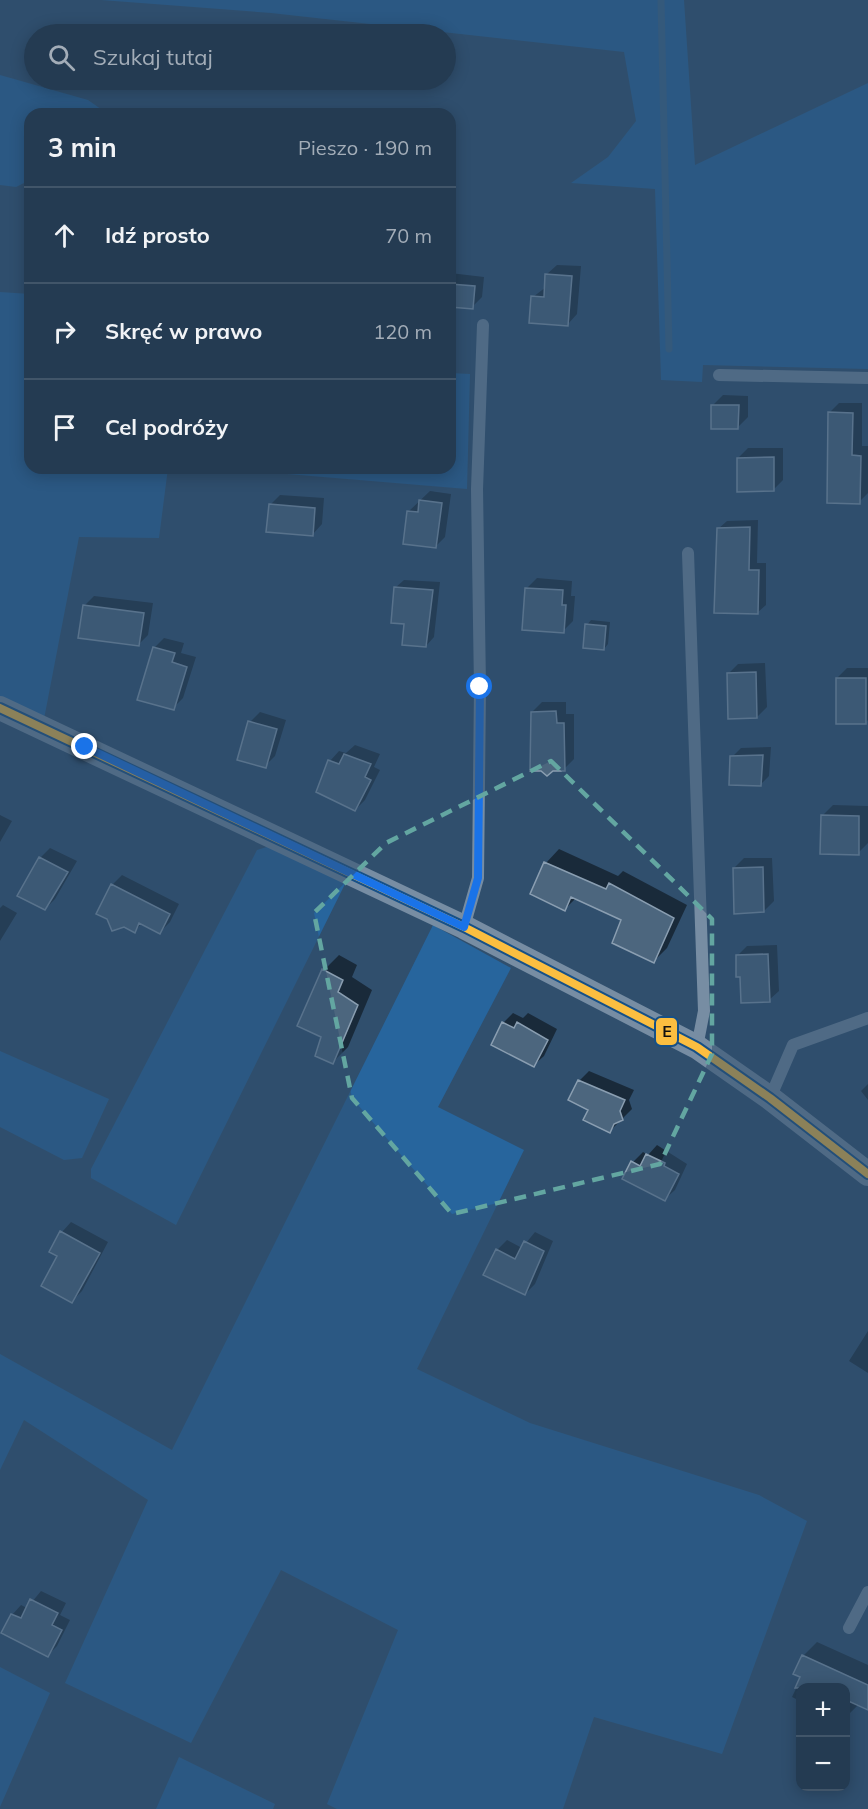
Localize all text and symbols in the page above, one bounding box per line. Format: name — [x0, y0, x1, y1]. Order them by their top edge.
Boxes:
search box — [24, 24, 456, 90]
icon: search — [45, 41, 78, 74]
text: Szukaj tutaj — [93, 43, 213, 71]
text: 3 min — [48, 131, 117, 164]
text: Pieszo · 190 m — [298, 135, 432, 160]
icon: ahead — [48, 219, 81, 252]
text: Idź prosto — [105, 221, 210, 249]
text: 70 m — [385, 223, 432, 248]
icon: right — [48, 315, 81, 348]
text: Skręć w prawo — [105, 317, 262, 345]
text: 120 m — [373, 319, 432, 344]
icon: arrive — [48, 411, 81, 444]
text: Cel podróży — [105, 413, 228, 441]
route start — [466, 673, 492, 699]
route end — [71, 733, 97, 759]
line badge: E — [655, 1017, 678, 1046]
text: E — [662, 1021, 672, 1041]
map controls — [796, 1683, 850, 1791]
button: + — [796, 1683, 850, 1737]
button: − — [796, 1737, 850, 1791]

